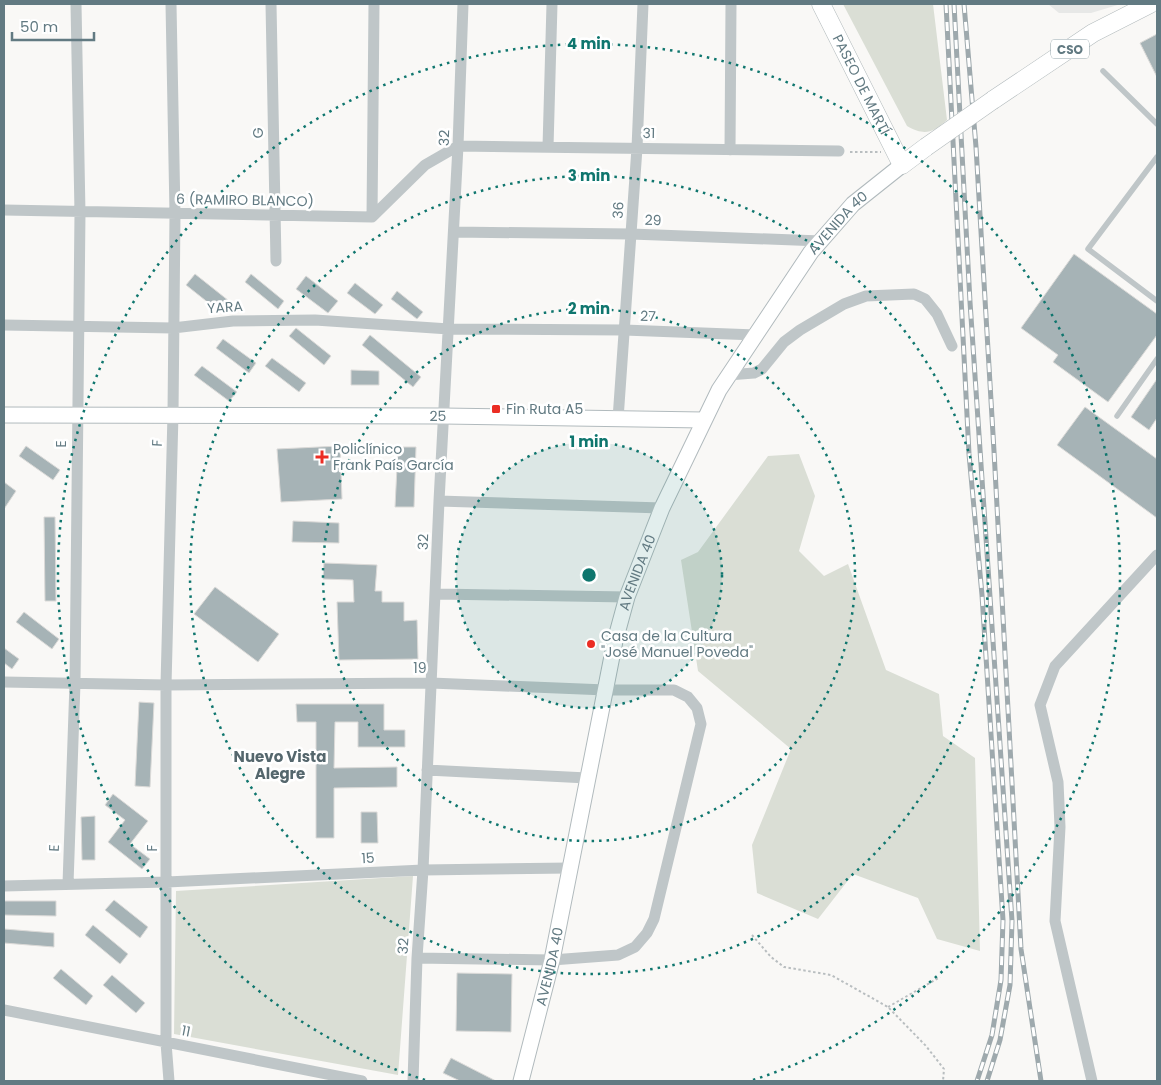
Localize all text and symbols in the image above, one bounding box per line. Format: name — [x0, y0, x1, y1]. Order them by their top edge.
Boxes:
scale bar — [12, 10, 95, 42]
text: 50 m — [20, 16, 58, 37]
street label: PASEO DE MARTÍ — [828, 31, 895, 138]
text: 4 min — [567, 33, 611, 54]
road number: CSO — [1051, 40, 1089, 59]
street label: 31 — [642, 123, 656, 143]
street label: G — [248, 127, 268, 139]
street label: 32 — [434, 130, 454, 146]
text: 3 min — [568, 165, 610, 186]
street label: AVENIDA 40 — [803, 186, 872, 259]
street label: 6 (RAMIRO BLANCO) — [176, 189, 314, 211]
street label: 36 — [607, 201, 629, 219]
street label: 29 — [644, 210, 662, 230]
street label: YARA — [207, 296, 243, 318]
text: 2 min — [568, 298, 610, 319]
street label: 27 — [640, 306, 657, 326]
place label: Fin Ruta A5 — [506, 399, 583, 419]
marker: Fin Ruta A5 — [490, 403, 502, 415]
street label: 25 — [430, 406, 446, 426]
text: 1 min — [569, 431, 609, 452]
street label: F — [147, 439, 167, 447]
place label: Policlínico Frank País García — [333, 439, 454, 475]
street label: E — [51, 440, 71, 448]
marker: Policlínico Frank País García — [315, 450, 329, 464]
street label: AVENIDA 40 — [614, 532, 661, 613]
street label: 32 — [413, 534, 433, 550]
centre of rings — [580, 566, 598, 584]
place label: Casa de la Cultura "José Manuel Poveda" — [601, 626, 753, 662]
marker: Casa de la Cultura "José Manuel Poveda" — [585, 638, 597, 650]
street label: 19 — [413, 658, 427, 678]
district label: Nuevo Vista Alegre — [234, 746, 326, 784]
street label: E — [44, 844, 64, 852]
street label: F — [142, 844, 162, 852]
street label: 15 — [361, 848, 375, 868]
street label: AVENIDA 40 — [531, 926, 568, 1008]
street label: 32 — [392, 937, 414, 955]
street label: 11 — [180, 1020, 192, 1042]

